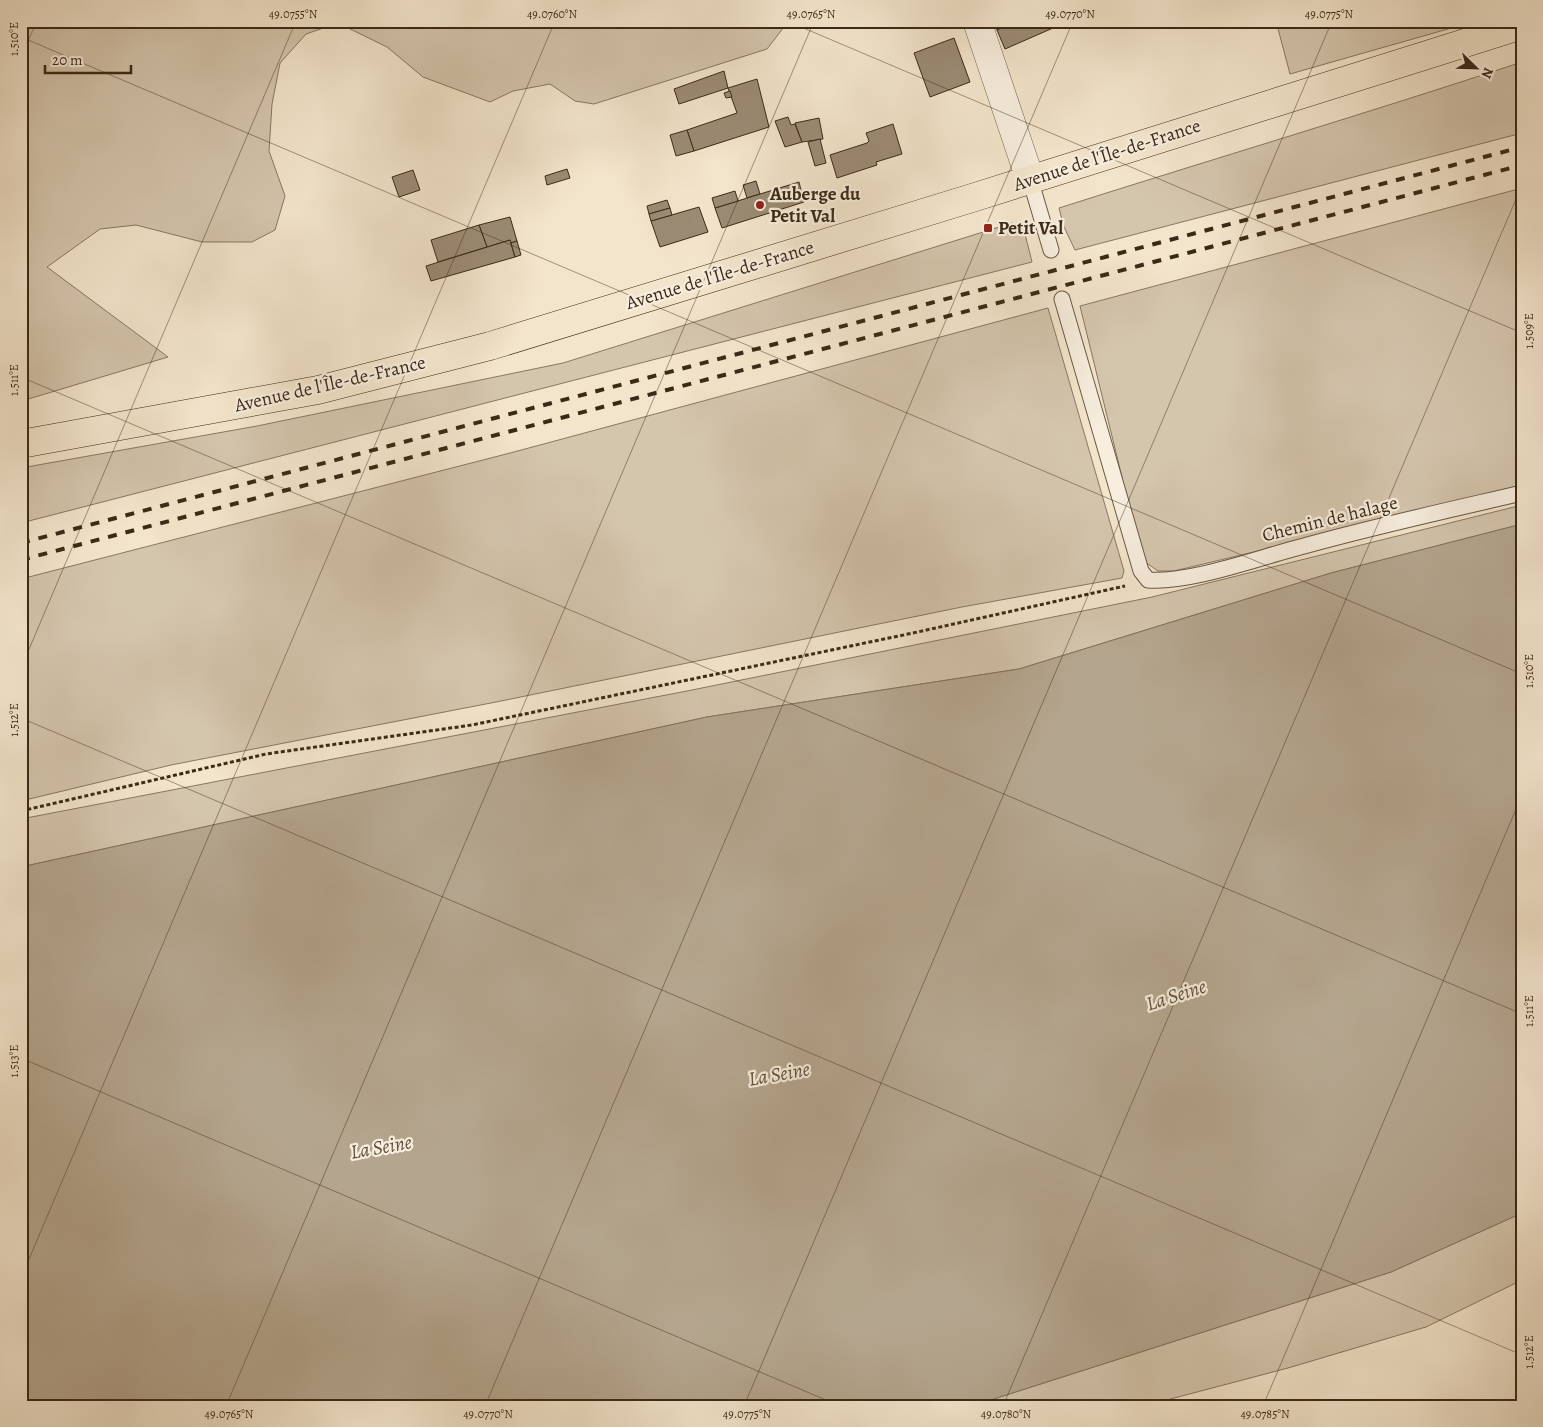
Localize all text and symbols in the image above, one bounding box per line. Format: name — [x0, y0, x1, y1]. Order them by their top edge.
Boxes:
text: 49.0755°N — [269, 6, 318, 22]
text: 49.0760°N — [527, 6, 577, 22]
text: 49.0765°N — [787, 6, 836, 22]
text: 49.0770°N — [1045, 6, 1095, 22]
text: 49.0775°N — [1305, 6, 1354, 22]
text: 1.510°E — [6, 22, 22, 56]
scale bar — [45, 42, 131, 74]
north arrow — [1450, 42, 1500, 92]
text: 20 m — [52, 50, 83, 70]
text: N — [1477, 64, 1498, 81]
street label: Avenue de l'Île-de-France — [1009, 112, 1204, 198]
place label: Auberge du Petit Val — [769, 181, 861, 229]
marker: Auberge du Petit Val — [754, 199, 766, 211]
place label: Petit Val — [998, 215, 1063, 241]
marker: Petit Val — [982, 222, 994, 234]
street label: Avenue de l'Île-de-France — [622, 234, 817, 316]
text: 1.509°E — [1521, 313, 1537, 349]
street label: Avenue de l'Île-de-France — [231, 349, 428, 419]
text: 1.511°E — [6, 364, 22, 396]
street label: Chemin de halage — [1259, 490, 1401, 548]
text: 1.510°E — [1521, 654, 1537, 688]
text: 1.512°E — [6, 703, 22, 737]
water label: La Seine — [1143, 973, 1209, 1017]
text: 1.511°E — [1521, 995, 1537, 1027]
text: 1.513°E — [6, 1045, 22, 1077]
water label: La Seine — [746, 1055, 812, 1093]
water label: La Seine — [348, 1128, 414, 1166]
text: 1.512°E — [1521, 1335, 1537, 1369]
text: 49.0765°N — [205, 1406, 254, 1422]
text: 49.0770°N — [463, 1406, 513, 1422]
text: 49.0775°N — [723, 1406, 772, 1422]
text: 49.0780°N — [981, 1406, 1032, 1422]
text: 49.0785°N — [1240, 1406, 1290, 1422]

